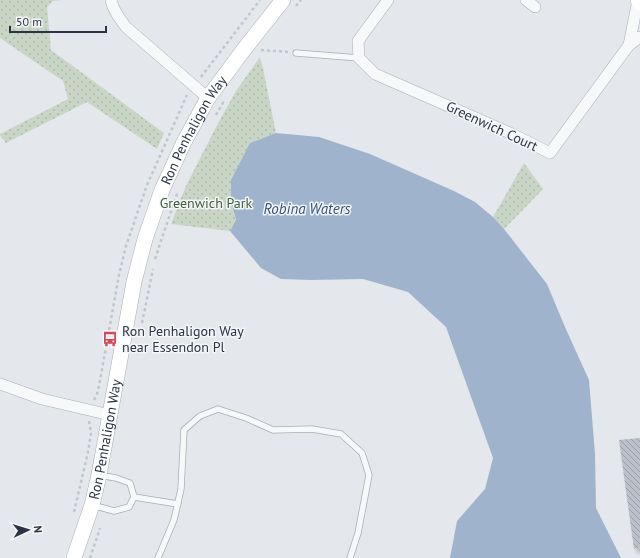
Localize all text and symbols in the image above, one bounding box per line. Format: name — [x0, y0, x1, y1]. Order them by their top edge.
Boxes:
scale bar — [10, 8, 106, 34]
text: 50 m — [16, 14, 42, 29]
street label: Ron Penhaligon Way — [157, 71, 231, 188]
street label: Greenwich Court — [443, 97, 541, 155]
park label: Greenwich Park — [160, 194, 253, 212]
water label: Robina Waters — [263, 199, 351, 218]
place label: Ron Penhaligon Way near Essendon Pl — [122, 322, 244, 356]
bus stop icon: Ron Penhaligon Way near Essendon Pl — [101, 330, 119, 348]
street label: Ron Penhaligon Way — [85, 377, 125, 501]
north arrow — [8, 510, 48, 550]
text: N — [31, 525, 45, 533]

